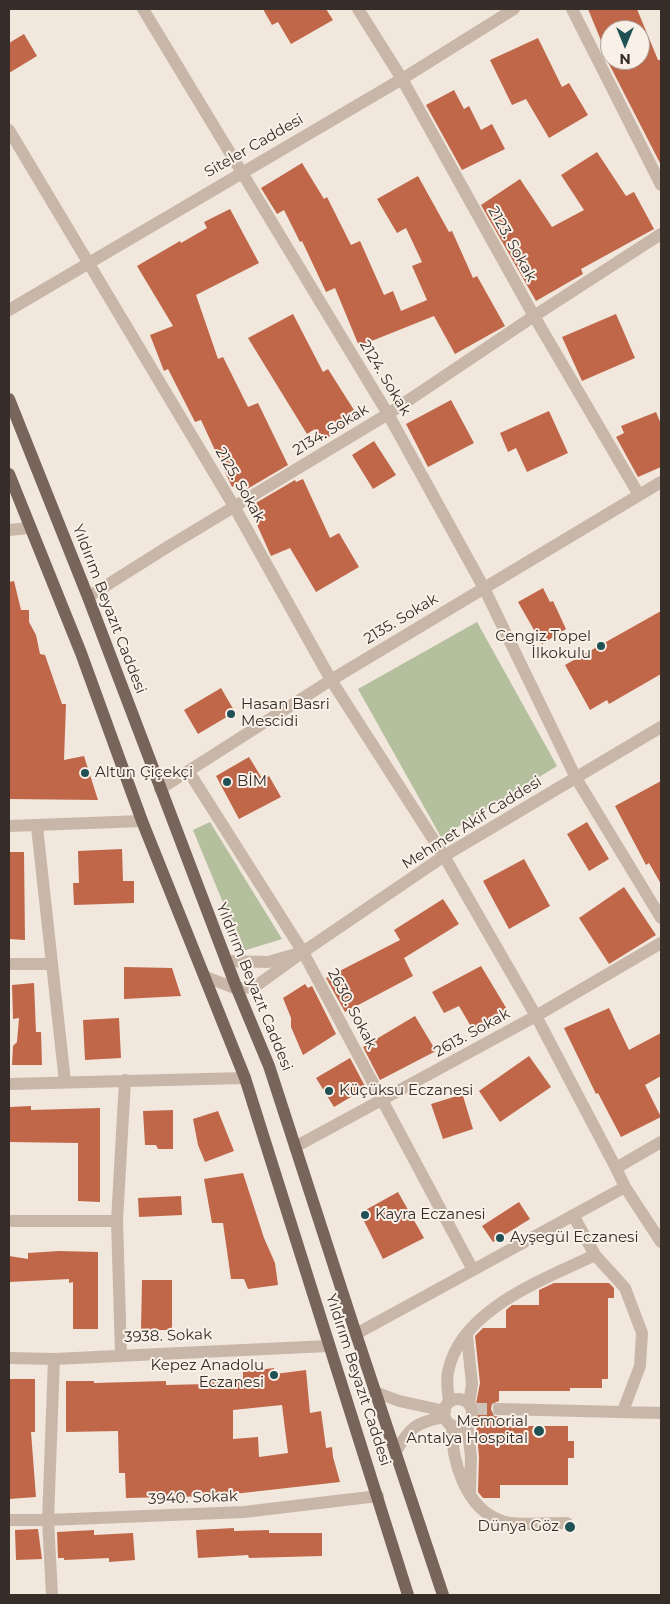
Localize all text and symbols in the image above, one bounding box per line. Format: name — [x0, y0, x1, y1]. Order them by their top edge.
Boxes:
north arrow — [600, 20, 650, 70]
text: N — [619, 50, 631, 68]
street label: Siteler Caddesi — [201, 110, 307, 182]
street label: 2123. Sokak — [484, 203, 540, 285]
street label: 2124. Sokak — [355, 337, 415, 419]
street label: 2134. Sokak — [290, 400, 372, 460]
street label: 2125. Sokak — [211, 444, 269, 526]
street label: Yıldırım Beyazıt Caddesi — [68, 522, 150, 696]
street label: 2135. Sokak — [361, 590, 441, 648]
place label: Cengiz Topel İlkokulu — [495, 628, 591, 663]
marker: Cengiz Topel İlkokulu — [595, 640, 607, 652]
place label: Hasan Basri Mescidi — [241, 696, 330, 731]
marker: Hasan Basri Mescidi — [225, 708, 237, 720]
place label: Altun Çiçekçi — [95, 764, 193, 782]
marker: Altun Çiçekçi — [79, 767, 91, 779]
place label: BİM — [237, 773, 267, 791]
street label: Mehmet Akif Caddesi — [399, 773, 545, 873]
marker: BİM — [221, 776, 233, 788]
street label: Yıldırım Beyazıt Caddesi — [212, 900, 296, 1074]
street label: 2630. Sokak — [323, 966, 381, 1052]
street label: 2613. Sokak — [431, 1005, 513, 1061]
place label: Küçüksu Eczanesi — [339, 1082, 473, 1100]
marker: Küçüksu Eczanesi — [323, 1085, 335, 1097]
place label: Kayra Eczanesi — [375, 1206, 486, 1224]
marker: Kayra Eczanesi — [359, 1209, 371, 1221]
place label: Ayşegül Eczanesi — [510, 1229, 638, 1247]
marker: Ayşegül Eczanesi — [494, 1232, 506, 1244]
street label: Yıldırım Beyazıt Caddesi — [322, 1292, 394, 1468]
street label: 3938. Sokak — [124, 1325, 212, 1347]
place label: Kepez Anadolu Eczanesi — [150, 1357, 264, 1392]
marker: Kepez Anadolu Eczanesi — [268, 1369, 280, 1381]
place label: Memorial Antalya Hospital — [406, 1413, 528, 1448]
marker: Memorial Antalya Hospital — [532, 1424, 546, 1438]
street label: 3940. Sokak — [148, 1487, 238, 1509]
place label: Dünya Göz — [478, 1518, 559, 1536]
marker: Dünya Göz — [563, 1520, 577, 1534]

